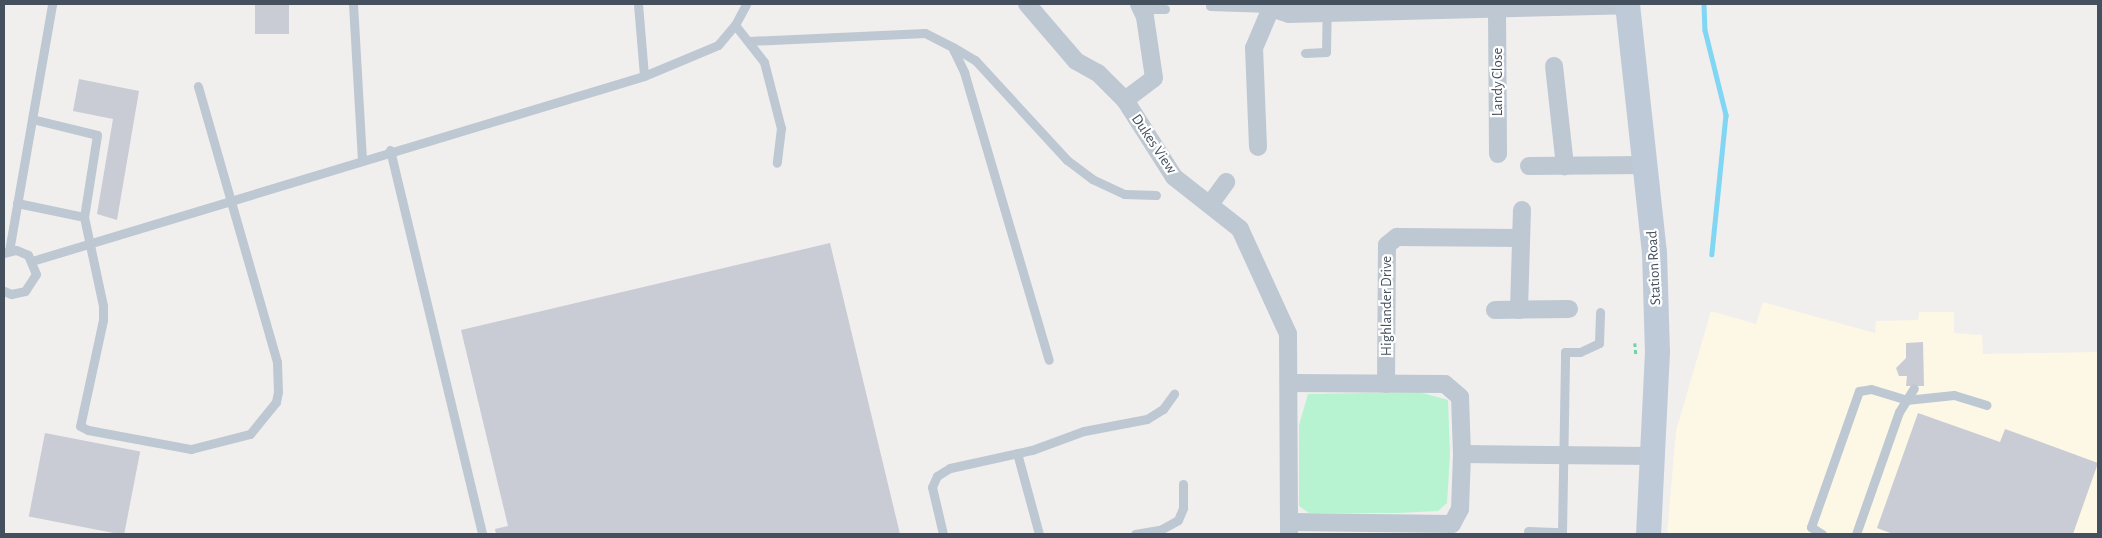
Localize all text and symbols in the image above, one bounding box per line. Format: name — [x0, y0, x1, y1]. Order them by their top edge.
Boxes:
street label: Landy Close — [1489, 48, 1507, 116]
street label: Dukes View — [1128, 111, 1180, 177]
street label: Station Road — [1643, 230, 1665, 306]
street label: Highlander Drive — [1378, 256, 1396, 356]

